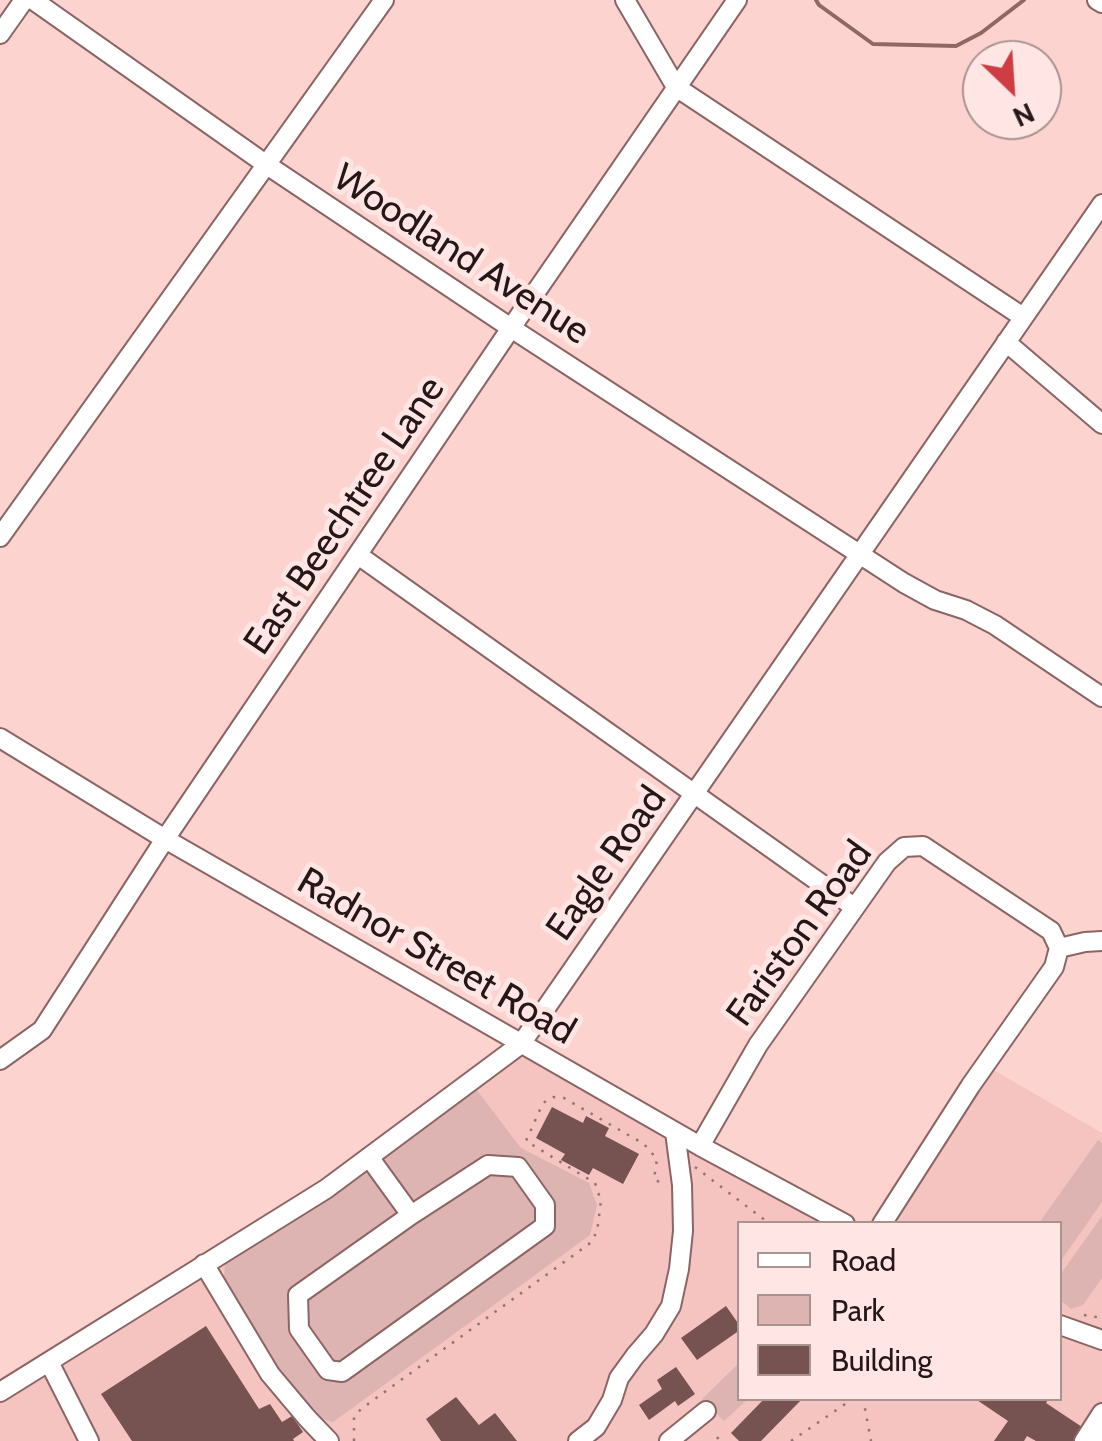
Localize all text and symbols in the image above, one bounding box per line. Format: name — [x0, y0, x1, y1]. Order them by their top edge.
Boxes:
north arrow — [962, 40, 1062, 140]
text: N — [1008, 96, 1040, 135]
street label: Woodland Avenue — [324, 155, 598, 355]
street label: East Beechtree Lane — [235, 368, 455, 664]
street label: Eagle Road — [537, 778, 677, 950]
street label: Fariston Road — [718, 833, 882, 1035]
street label: Radnor Street Road — [289, 859, 583, 1055]
legend — [737, 1221, 1062, 1401]
text: Road — [831, 1242, 896, 1279]
text: Park — [831, 1292, 885, 1329]
text: Building — [831, 1342, 933, 1379]

